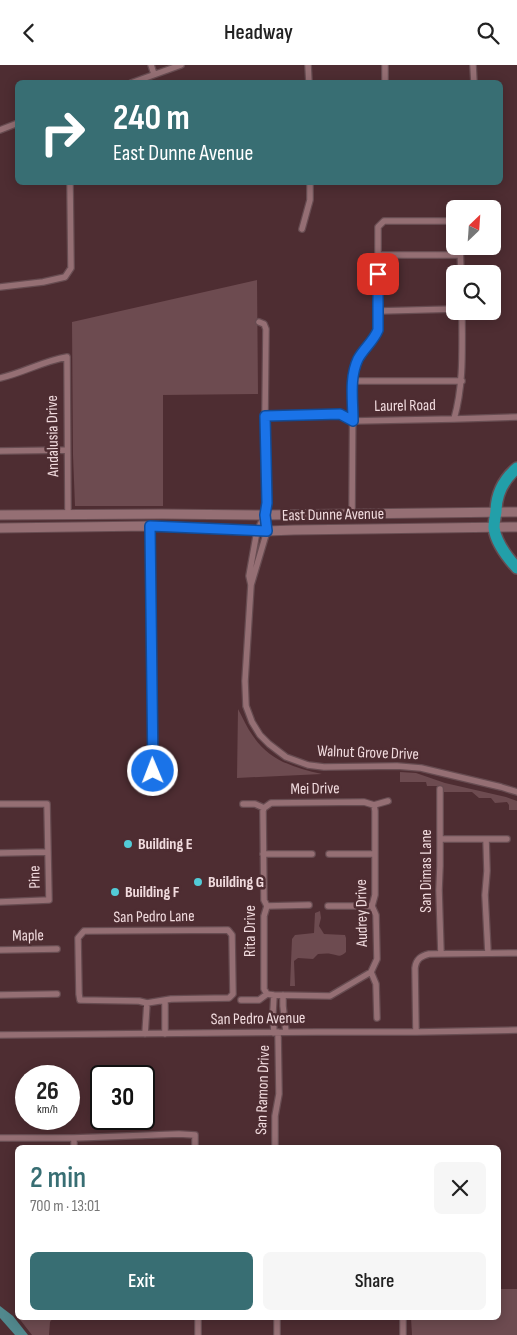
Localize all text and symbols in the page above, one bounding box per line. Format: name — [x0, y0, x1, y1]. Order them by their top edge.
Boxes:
icon: back — [15, 19, 43, 47]
text: Headway — [224, 19, 293, 46]
icon: search — [474, 19, 502, 47]
text: 240 m — [113, 97, 190, 140]
icon: right — [30, 100, 95, 165]
text: East Dunne Avenue — [113, 140, 253, 167]
north arrow — [446, 200, 501, 255]
map controls — [446, 200, 501, 320]
pin — [357, 253, 399, 295]
icon: arrive — [364, 260, 392, 288]
button: search — [446, 265, 501, 320]
street label: Andalusia Drive — [43, 395, 63, 478]
street label: Laurel Road — [374, 396, 436, 416]
street label: East Dunne Avenue — [282, 505, 384, 525]
street label: Walnut Grove Drive — [317, 742, 419, 764]
position arrow — [126, 744, 178, 796]
street label: Mei Drive — [290, 779, 340, 799]
street label: San Dimas Lane — [417, 829, 436, 913]
place label: Building E — [138, 835, 193, 854]
marker: Building E — [122, 838, 134, 850]
street label: Pine — [25, 865, 45, 889]
place label: Building G — [208, 873, 264, 892]
marker: Building G — [192, 876, 204, 888]
street label: Audrey Drive — [352, 879, 372, 948]
place label: Building F — [125, 883, 180, 902]
marker: Building F — [109, 886, 121, 898]
street label: Rita Drive — [241, 905, 260, 957]
street label: San Pedro Lane — [113, 907, 195, 927]
street label: Maple — [12, 926, 44, 946]
street label: San Pedro Avenue — [210, 1009, 306, 1029]
street label: San Ramon Drive — [252, 1045, 274, 1135]
speed limit sign: 30 — [90, 1065, 155, 1130]
text: 26 — [36, 1076, 59, 1107]
text: km/h — [37, 1102, 58, 1117]
text: 2 min — [30, 1160, 86, 1196]
button: close — [434, 1162, 486, 1214]
text: 700 m · 13:01 — [30, 1197, 100, 1216]
button: Exit — [30, 1252, 253, 1310]
button: Share — [263, 1252, 486, 1310]

